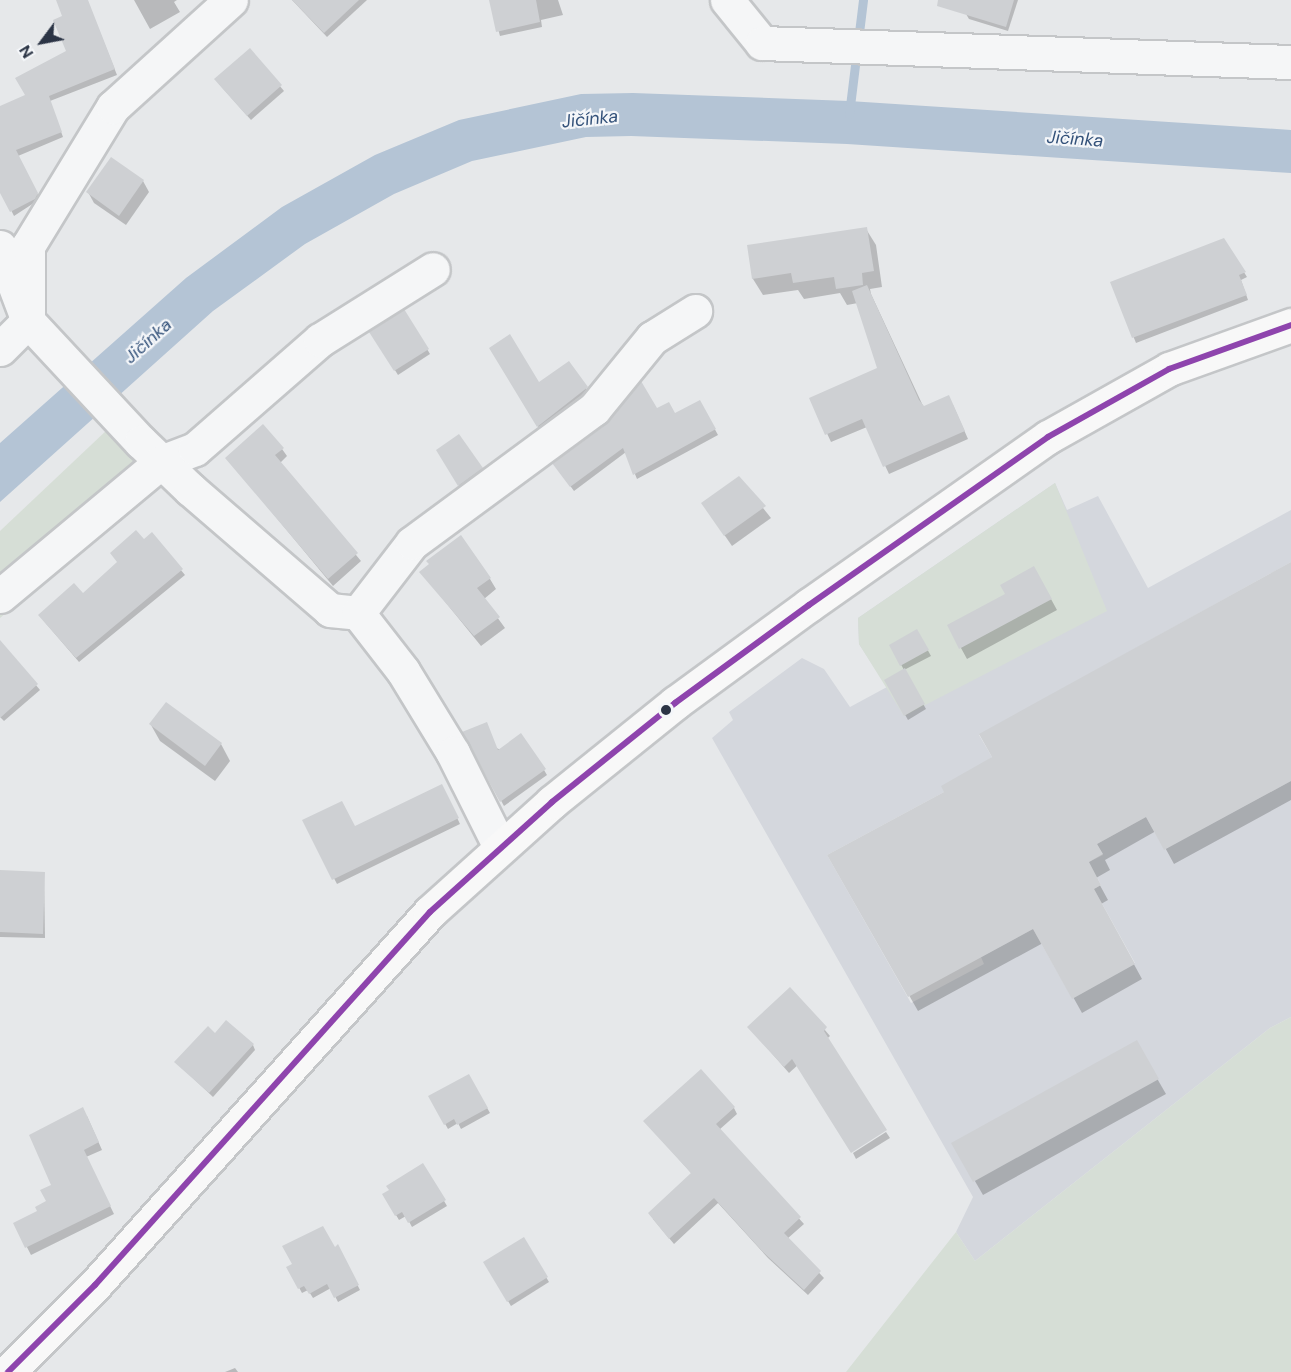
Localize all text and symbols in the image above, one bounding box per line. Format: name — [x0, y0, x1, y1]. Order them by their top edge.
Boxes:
north arrow — [12, 12, 72, 72]
text: N — [14, 41, 38, 62]
water label: Jičínka — [561, 105, 619, 133]
water label: Jičínka — [1046, 126, 1104, 152]
water label: Jičínka — [120, 314, 176, 368]
unlabelled marker — [660, 704, 672, 716]

